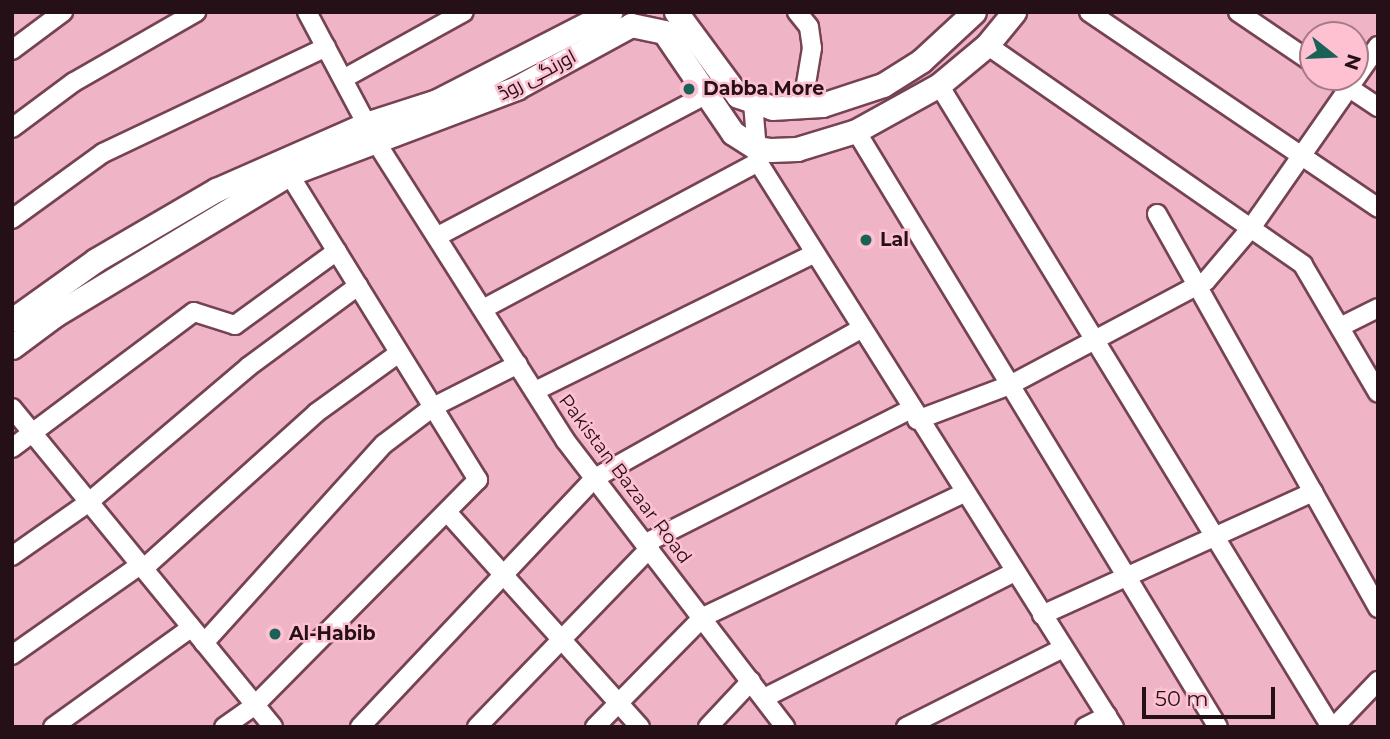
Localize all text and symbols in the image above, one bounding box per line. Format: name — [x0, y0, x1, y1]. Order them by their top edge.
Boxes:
north arrow — [1299, 21, 1369, 91]
street label: اورنگی روڈ — [494, 45, 580, 105]
text: N — [1339, 51, 1366, 73]
place label: Dabba More — [703, 78, 824, 100]
marker: Dabba More — [681, 81, 697, 97]
place label: Lal — [880, 229, 909, 251]
marker: Lal — [858, 232, 874, 248]
street label: Pakistan Bazaar Road — [554, 390, 696, 568]
place label: Al-Habib — [289, 623, 376, 645]
marker: Al-Habib — [267, 626, 283, 642]
scale bar — [1145, 672, 1278, 716]
text: 50 m — [1155, 686, 1209, 711]

